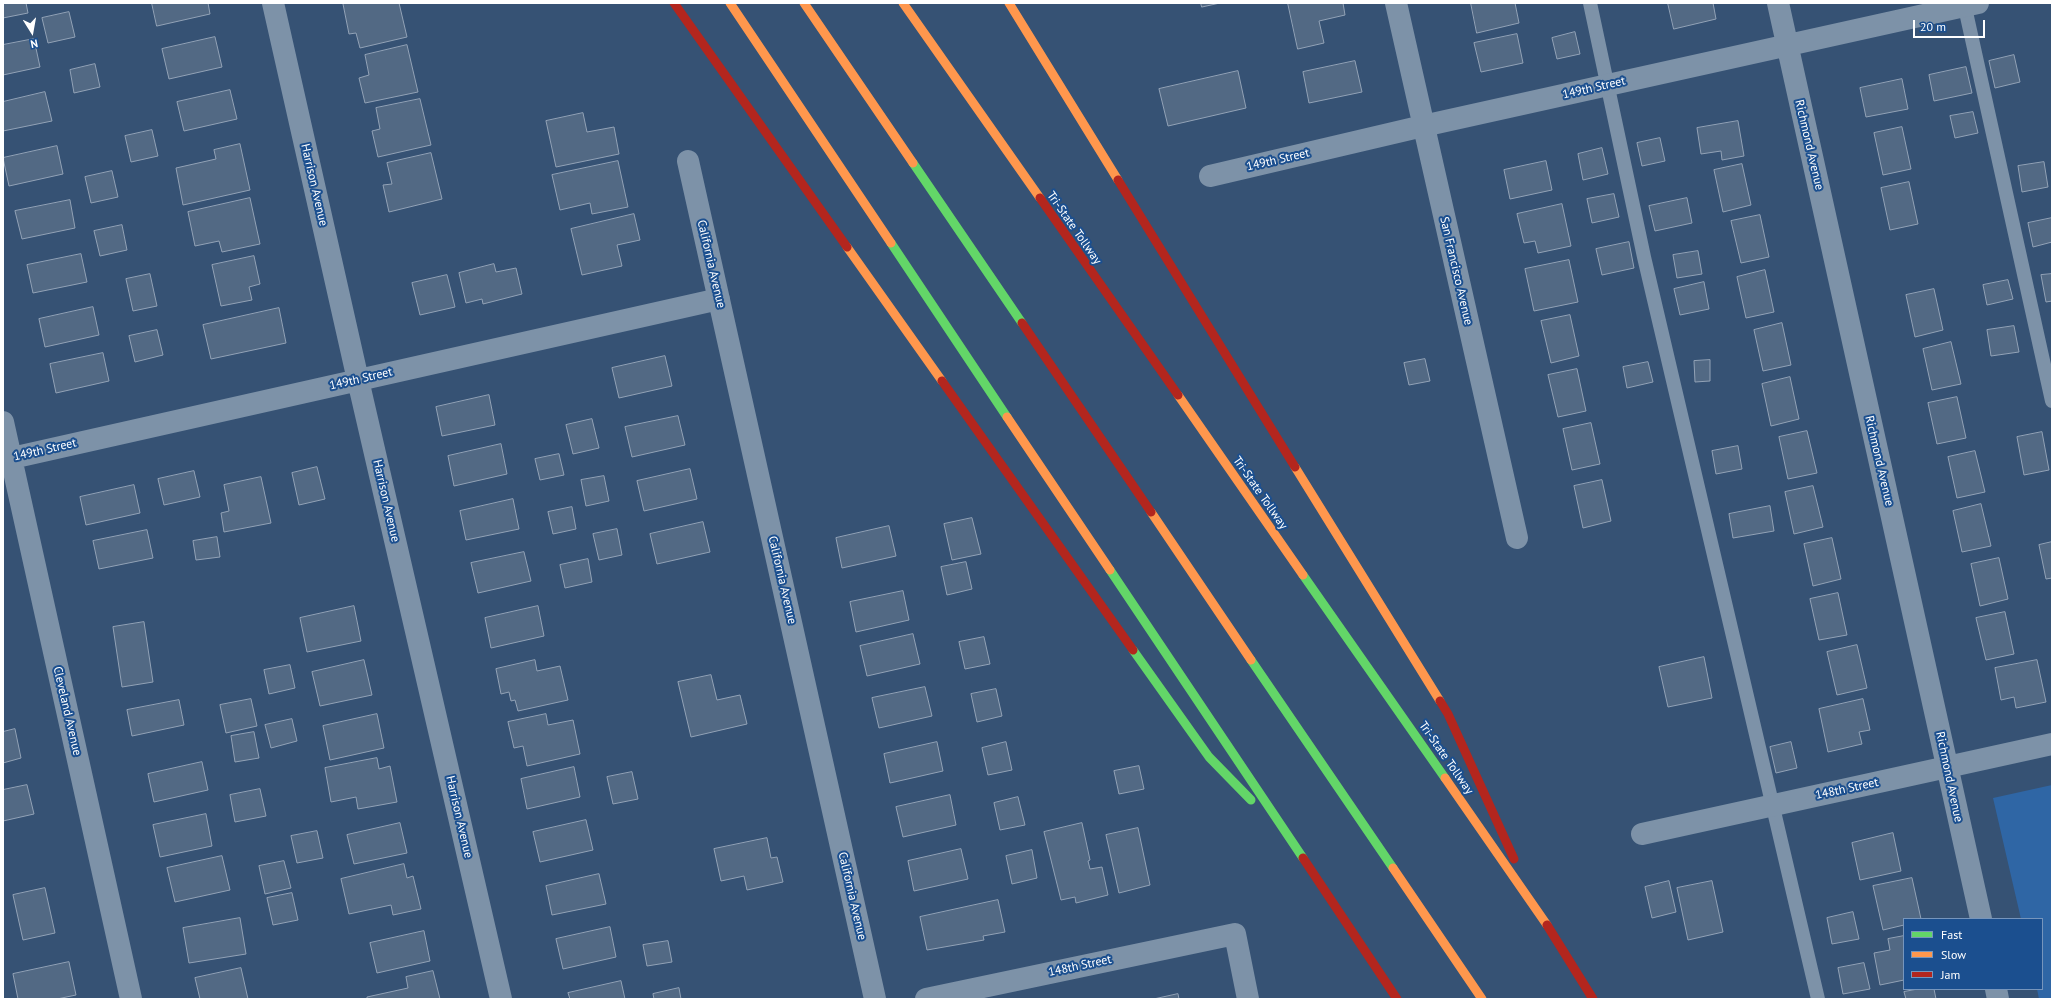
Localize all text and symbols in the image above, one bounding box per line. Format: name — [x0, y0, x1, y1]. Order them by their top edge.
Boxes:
north arrow — [12, 12, 52, 52]
scale bar — [1915, 12, 1987, 38]
text: 20 m — [1920, 19, 1946, 34]
text: N — [29, 36, 39, 51]
street label: 149th Street — [1561, 74, 1627, 102]
street label: Richmond Avenue — [1792, 98, 1826, 192]
street label: Harrison Avenue — [298, 142, 330, 228]
street label: 149th Street — [1245, 146, 1311, 174]
street label: Tri-State Tollway — [1044, 189, 1104, 267]
street label: San Francisco Avenue — [1437, 215, 1475, 327]
street label: California Avenue — [694, 219, 728, 309]
street label: 149th Street — [328, 365, 394, 393]
street label: Richmond Avenue — [1862, 414, 1896, 508]
street label: 149th Street — [12, 436, 78, 464]
street label: Tri-State Tollway — [1230, 454, 1290, 532]
street label: Harrison Avenue — [370, 458, 402, 544]
street label: California Avenue — [765, 535, 799, 625]
street label: Cleveland Avenue — [50, 665, 84, 757]
street label: Tri-State Tollway — [1416, 719, 1476, 797]
street label: Richmond Avenue — [1932, 730, 1966, 824]
street label: Harrison Avenue — [443, 774, 475, 860]
street label: 148th Street — [1814, 775, 1880, 803]
street label: California Avenue — [835, 851, 869, 941]
legend — [1903, 918, 2043, 990]
text: Fast — [1941, 927, 1962, 942]
text: Slow — [1941, 947, 1966, 962]
street label: 148th Street — [1047, 952, 1113, 980]
text: Jam — [1941, 967, 1960, 982]

